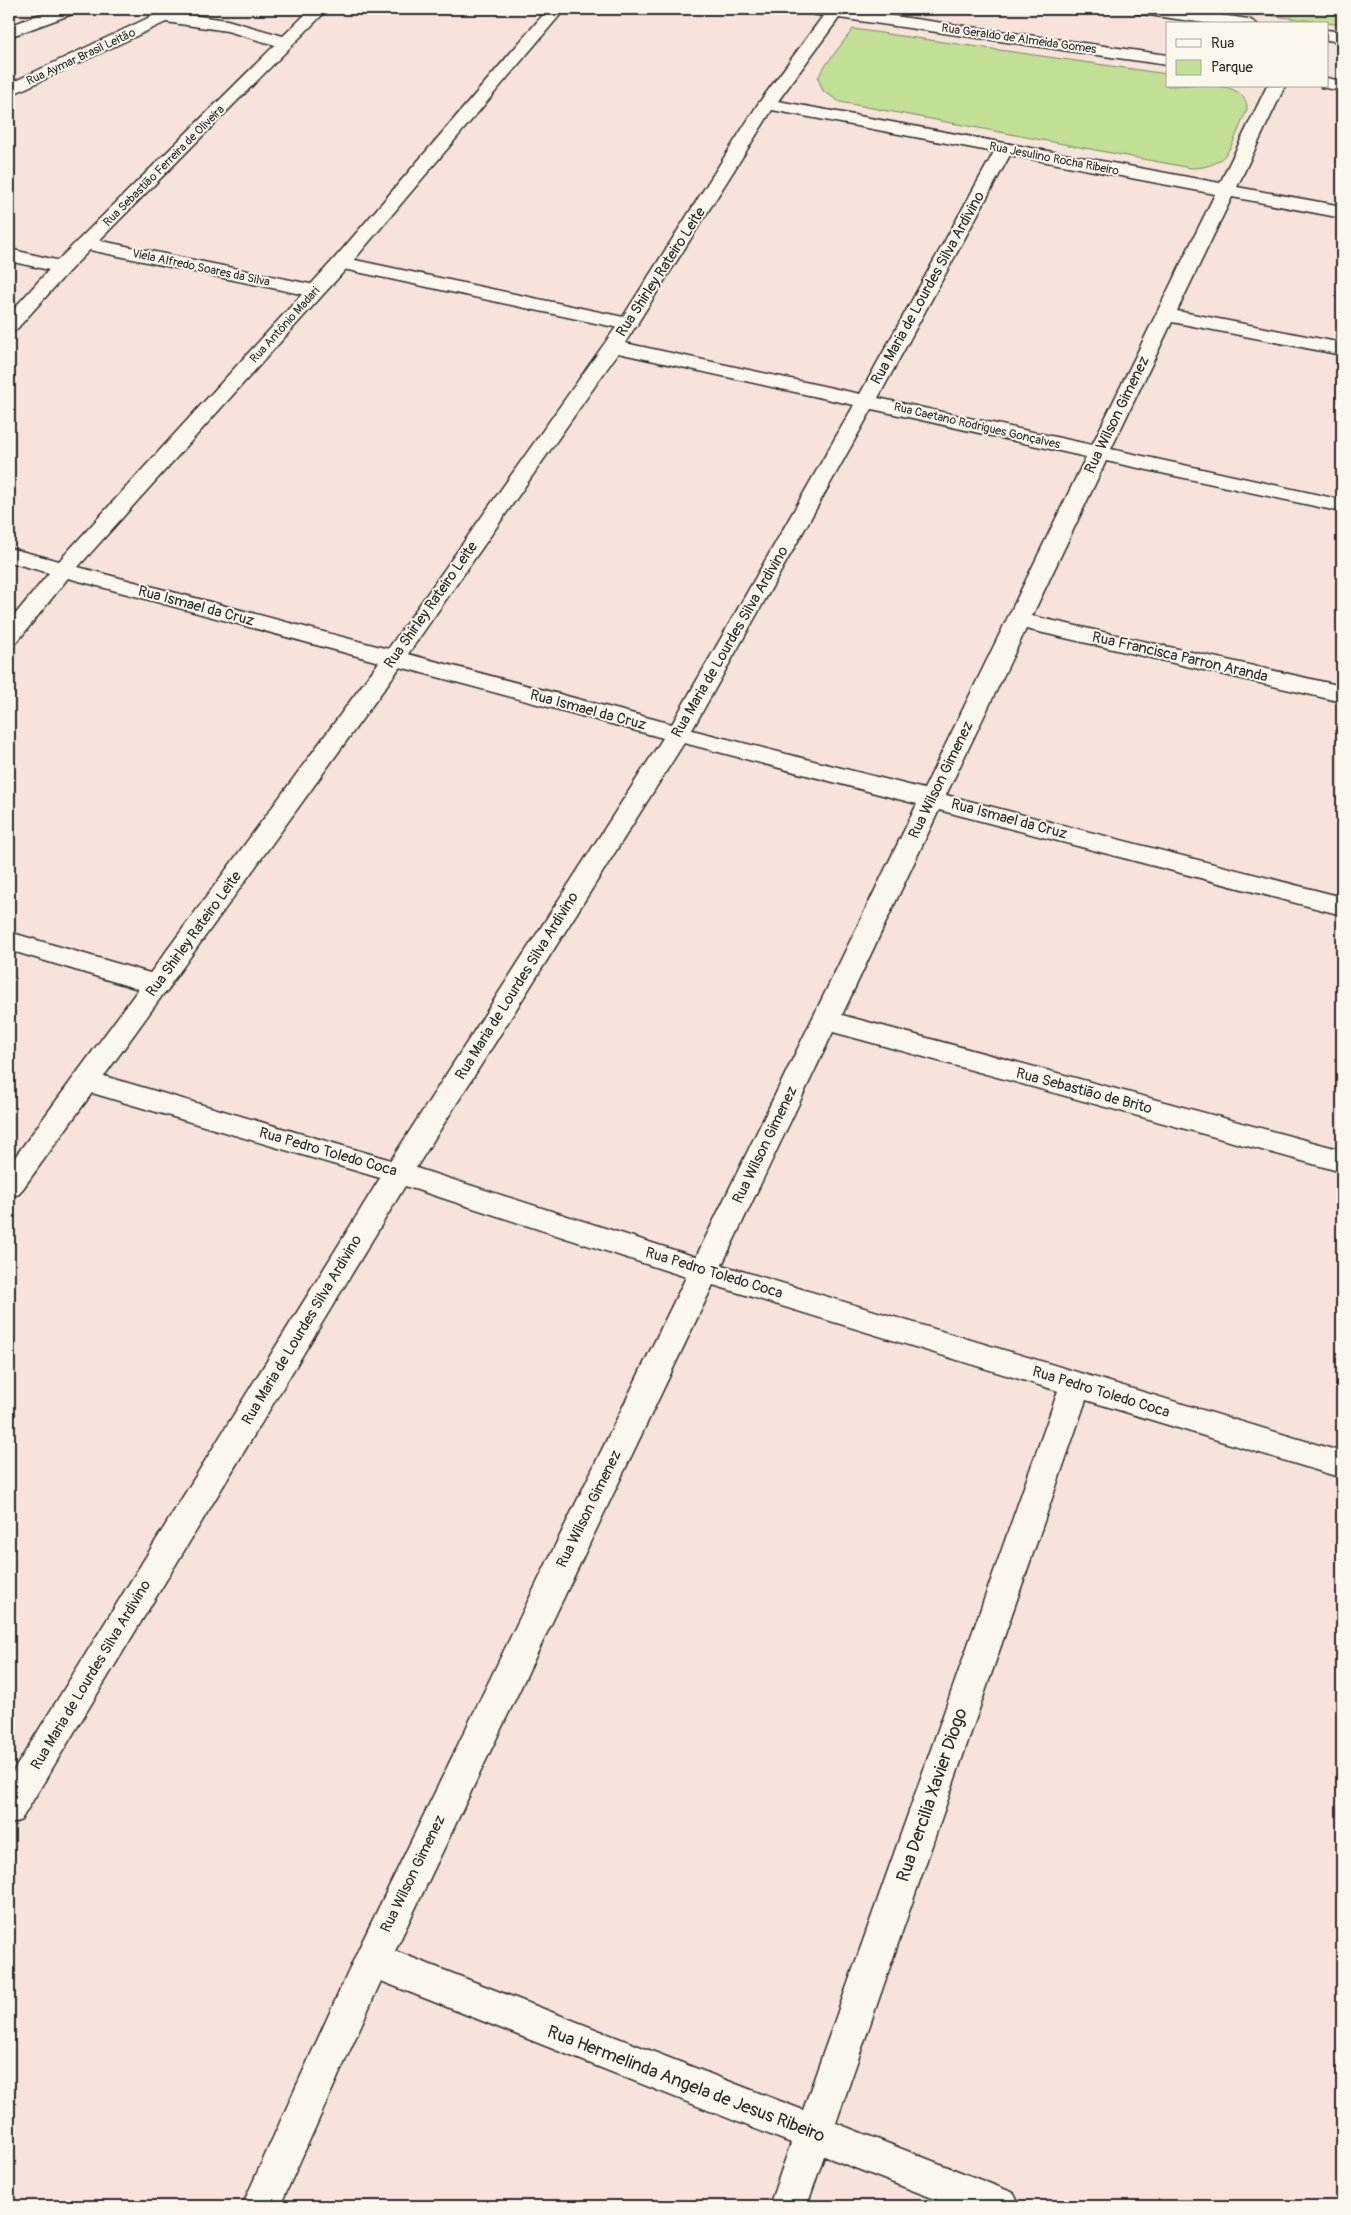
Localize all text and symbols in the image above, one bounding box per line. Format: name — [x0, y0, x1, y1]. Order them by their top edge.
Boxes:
street label: Rua Geraldo de Almeida Gomes — [941, 21, 1098, 57]
legend — [1166, 22, 1328, 88]
street label: Rua Aymar Brasil Leitão — [24, 25, 138, 89]
text: Rua — [1211, 34, 1234, 53]
text: Parque — [1211, 58, 1254, 77]
street label: Rua Sebastião Ferreira de Oliveira — [100, 102, 228, 230]
street label: Rua Jesulino Rocha Ribeiro — [988, 139, 1121, 179]
street label: Rua Maria de Lourdes Silva Ardivino — [867, 188, 989, 388]
street label: Rua Shirley Rateiro Leite — [612, 203, 710, 340]
street label: Viela Alfredo Soares da Silva — [131, 246, 272, 290]
street label: Rua Antônio Madari — [247, 284, 323, 366]
street label: Rua Wilson Gimenez — [1080, 353, 1154, 477]
street label: Rua Caetano Rodrigues Gonçalves — [892, 400, 1062, 453]
street label: Rua Shirley Rateiro Leite — [380, 537, 482, 672]
street label: Rua Maria de Lourdes Silva Ardivino — [667, 543, 793, 741]
street label: Rua Ismael da Cruz — [136, 581, 256, 631]
street label: Rua Francisca Parron Aranda — [1090, 628, 1270, 686]
street label: Rua Ismael da Cruz — [528, 685, 648, 735]
street label: Rua Wilson Gimenez — [904, 718, 978, 842]
street label: Rua Ismael da Cruz — [949, 794, 1069, 844]
street label: Rua Shirley Rateiro Leite — [142, 867, 246, 1001]
street label: Rua Maria de Lourdes Silva Ardivino — [451, 889, 583, 1083]
street label: Rua Sebastião de Brito — [1014, 1064, 1154, 1118]
street label: Rua Wilson Gimenez — [728, 1083, 802, 1207]
street label: Rua Pedro Toledo Coca — [257, 1123, 399, 1181]
street label: Rua Maria de Lourdes Silva Ardivino — [238, 1232, 366, 1428]
street label: Rua Pedro Toledo Coca — [643, 1243, 785, 1303]
street label: Rua Pedro Toledo Coca — [1030, 1362, 1172, 1422]
street label: Rua Wilson Gimenez — [552, 1447, 626, 1571]
street label: Rua Maria de Lourdes Silva Ardivino — [27, 1577, 155, 1773]
street label: Rua Dercilia Xavier Diogo — [891, 1705, 973, 1885]
street label: Rua Wilson Gimenez — [376, 1812, 450, 1936]
street label: Rua Hermelinda Angela de Jesus Ribeiro — [544, 2020, 828, 2148]

